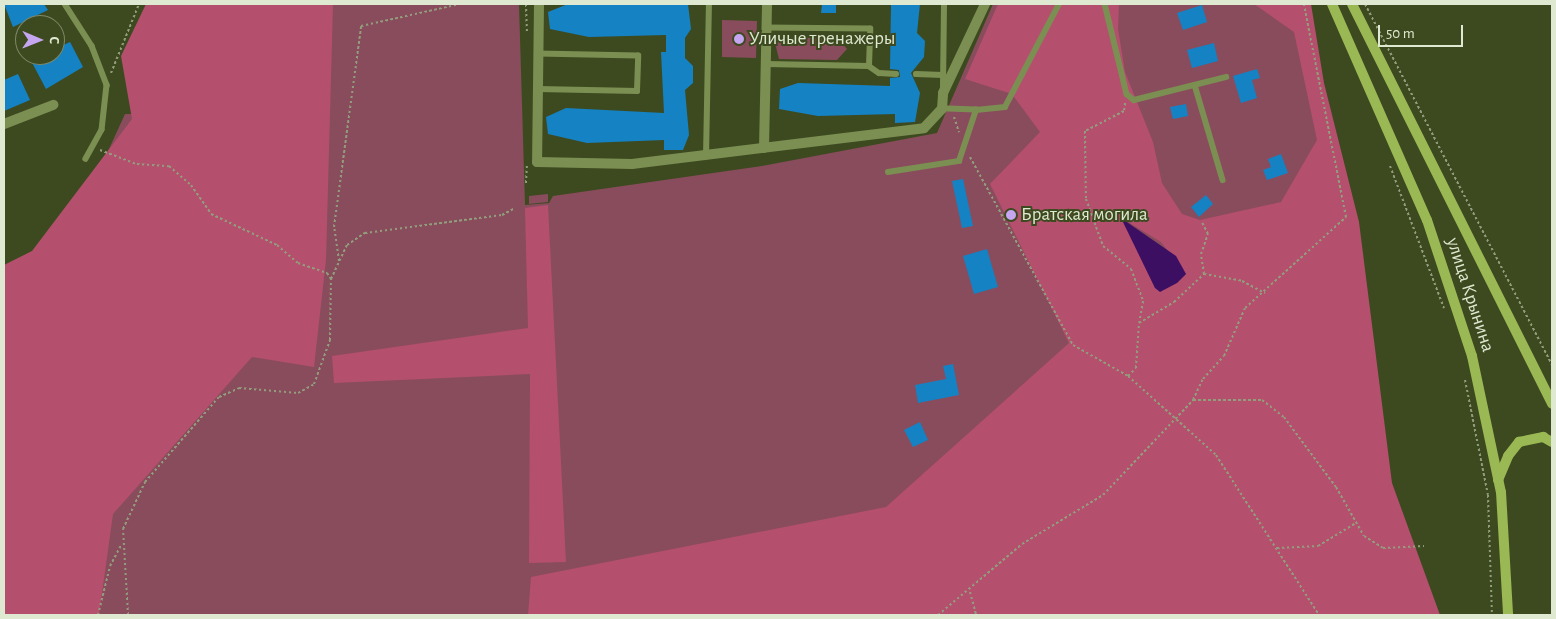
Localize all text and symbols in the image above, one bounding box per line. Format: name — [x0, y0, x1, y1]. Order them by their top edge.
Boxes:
north arrow — [15, 15, 65, 65]
scale bar — [1381, 15, 1466, 47]
text: 50 m — [1386, 26, 1415, 41]
place label: Уличые тренажеры — [749, 28, 896, 50]
marker: Уличые тренажеры — [733, 33, 745, 45]
text: С — [47, 36, 61, 44]
place label: Братская могила — [1021, 204, 1148, 226]
marker: Братская могила — [1005, 209, 1017, 221]
street label: улица Крынина — [1441, 235, 1499, 355]

